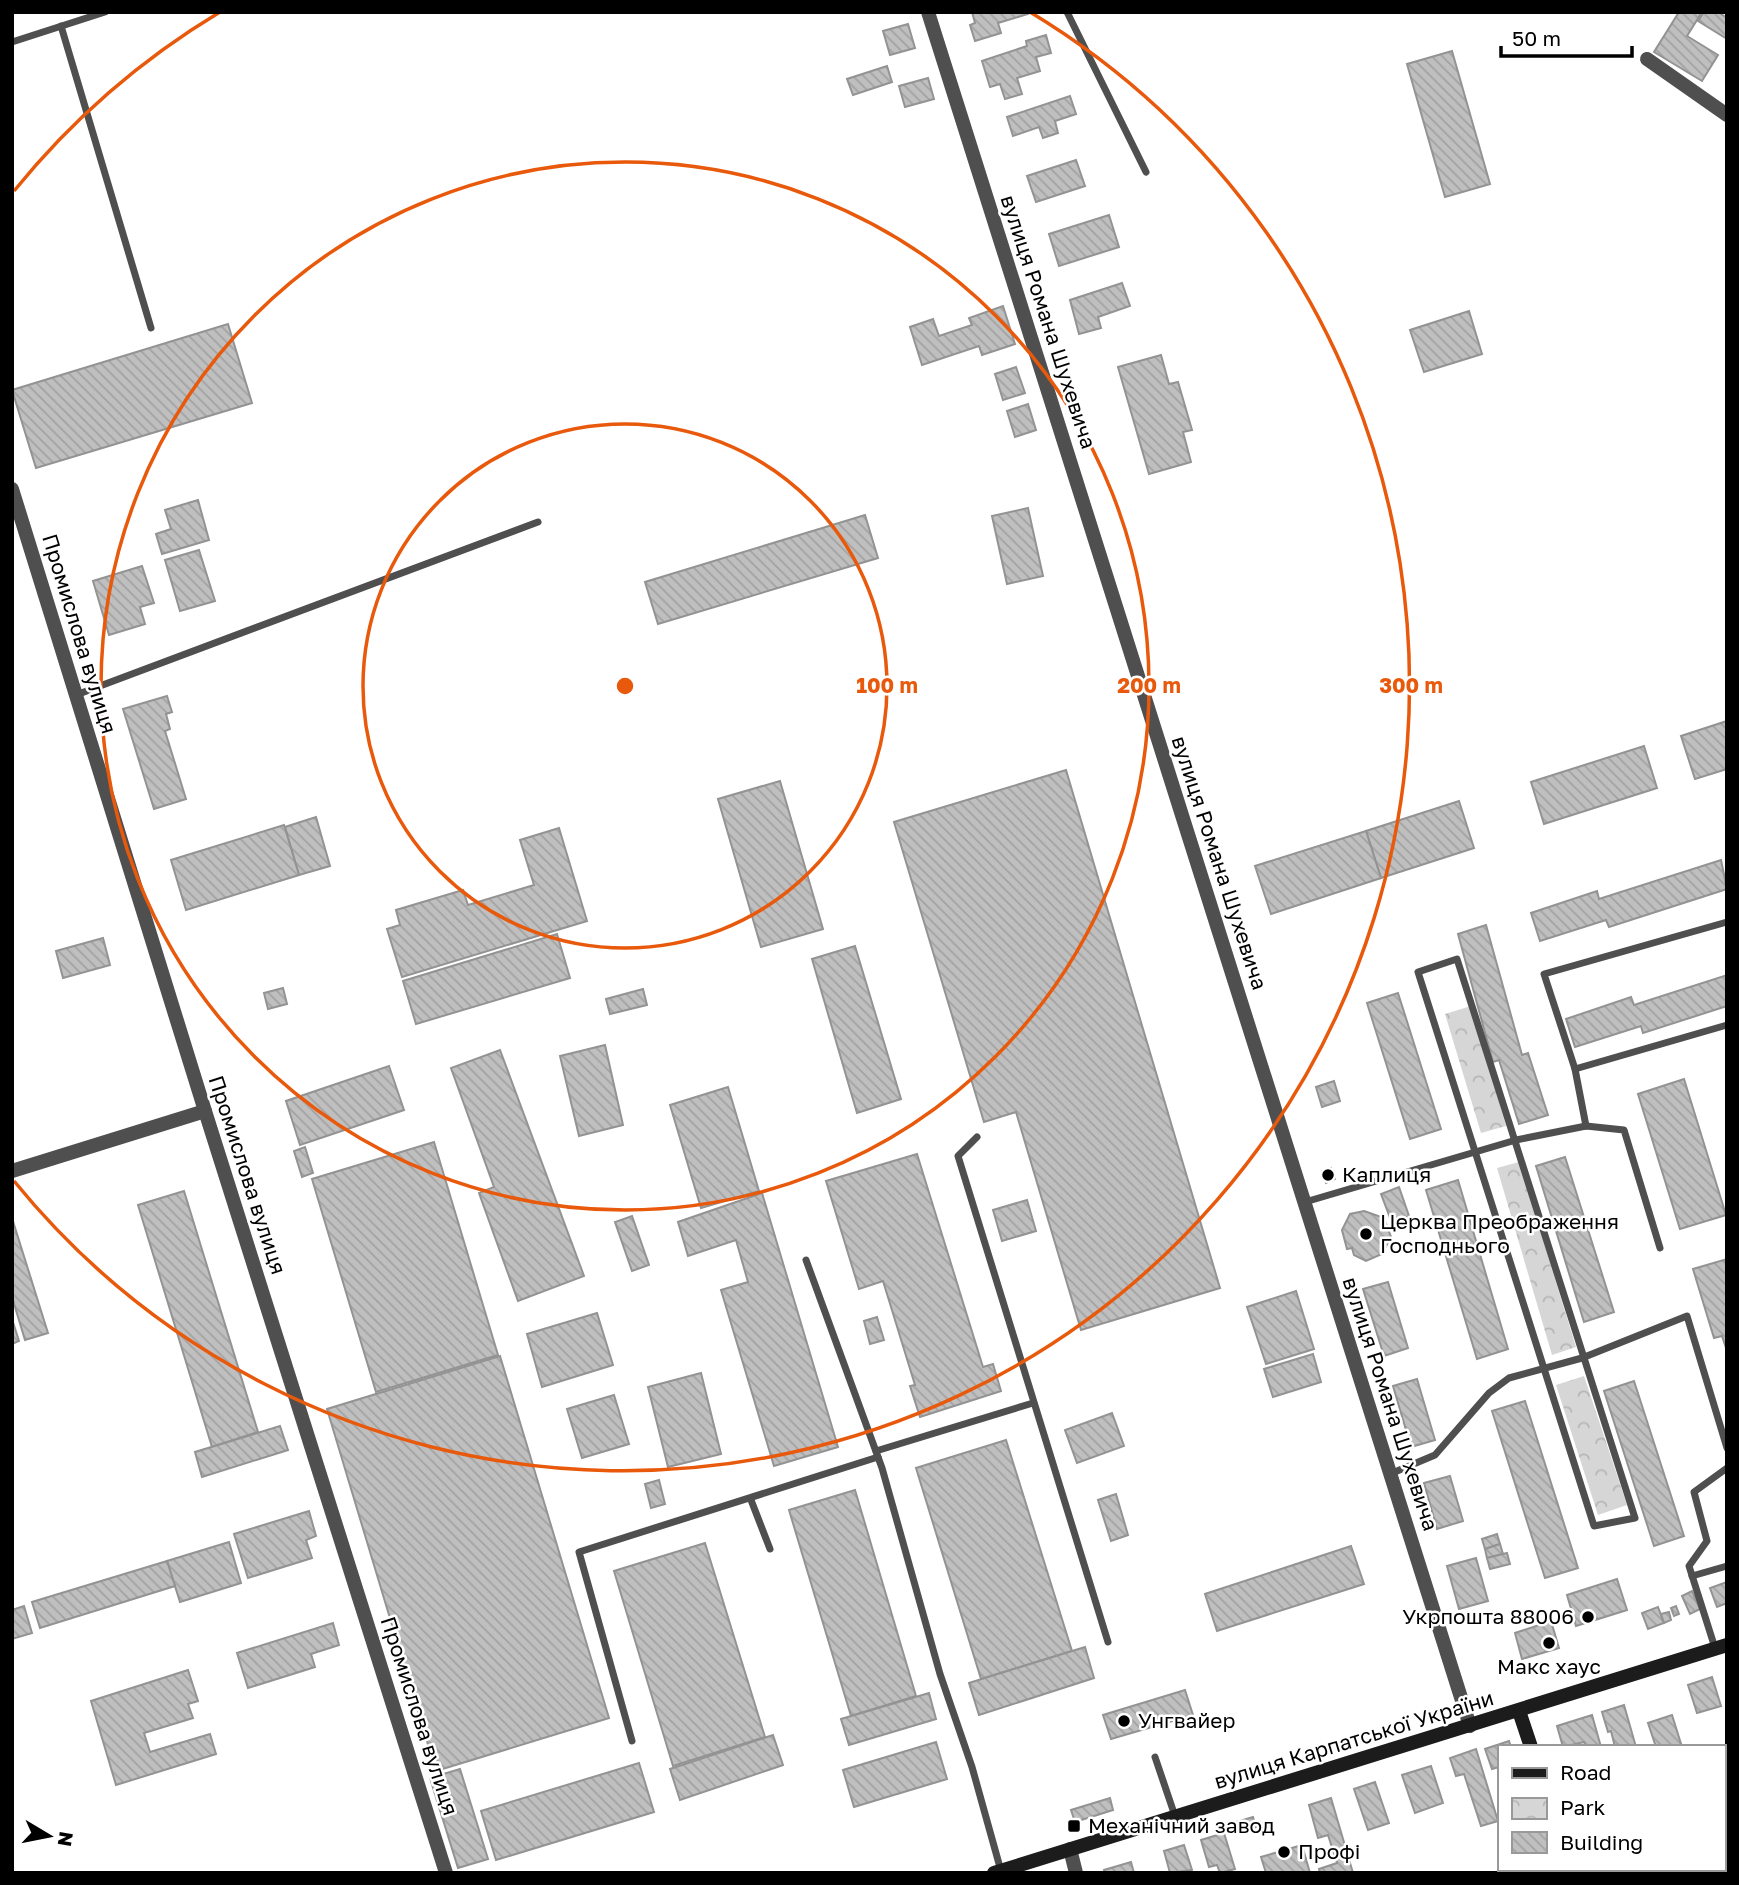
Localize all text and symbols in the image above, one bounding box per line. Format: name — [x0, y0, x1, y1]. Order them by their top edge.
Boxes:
scale bar — [1501, 14, 1632, 58]
text: 50 m — [1512, 25, 1561, 51]
street label: вулиця Романа Шухевича — [996, 192, 1102, 452]
street label: Промислова вулиця — [37, 531, 123, 737]
text: 100 m — [856, 672, 918, 698]
text: 200 m — [1117, 672, 1181, 698]
text: 300 m — [1379, 672, 1443, 698]
centre of rings — [613, 674, 637, 698]
street label: вулиця Романа Шухевича — [1167, 733, 1273, 993]
street label: Промислова вулиця — [204, 1072, 292, 1277]
place label: Каплиця — [1342, 1161, 1431, 1187]
marker: Каплиця — [1320, 1167, 1336, 1183]
place label: Церква Преображення Господнього — [1380, 1208, 1619, 1258]
marker: Церква Преображення Господнього — [1358, 1226, 1374, 1242]
street label: вулиця Романа Шухевича — [1338, 1274, 1444, 1534]
place label: Укрпошта 88006 — [1402, 1603, 1574, 1629]
marker: Укрпошта 88006 — [1580, 1609, 1596, 1625]
street label: Промислова вулиця — [376, 1613, 464, 1818]
marker: Макс хаус — [1541, 1635, 1557, 1651]
place label: Макс хаус — [1497, 1653, 1601, 1679]
street label: вулиця Карпатської України — [1211, 1684, 1497, 1794]
place label: Унгвайер — [1138, 1707, 1235, 1733]
marker: Унгвайер — [1116, 1713, 1132, 1729]
legend — [1498, 1745, 1725, 1871]
text: Road — [1560, 1759, 1611, 1785]
text: Park — [1560, 1794, 1606, 1820]
north arrow — [14, 1801, 84, 1871]
place label: Механічний завод — [1088, 1812, 1275, 1838]
marker: Механічний завод — [1066, 1818, 1082, 1834]
text: Building — [1560, 1829, 1643, 1855]
text: N — [54, 1830, 79, 1848]
place label: Профі — [1298, 1838, 1360, 1864]
marker: Профі — [1276, 1844, 1292, 1860]

